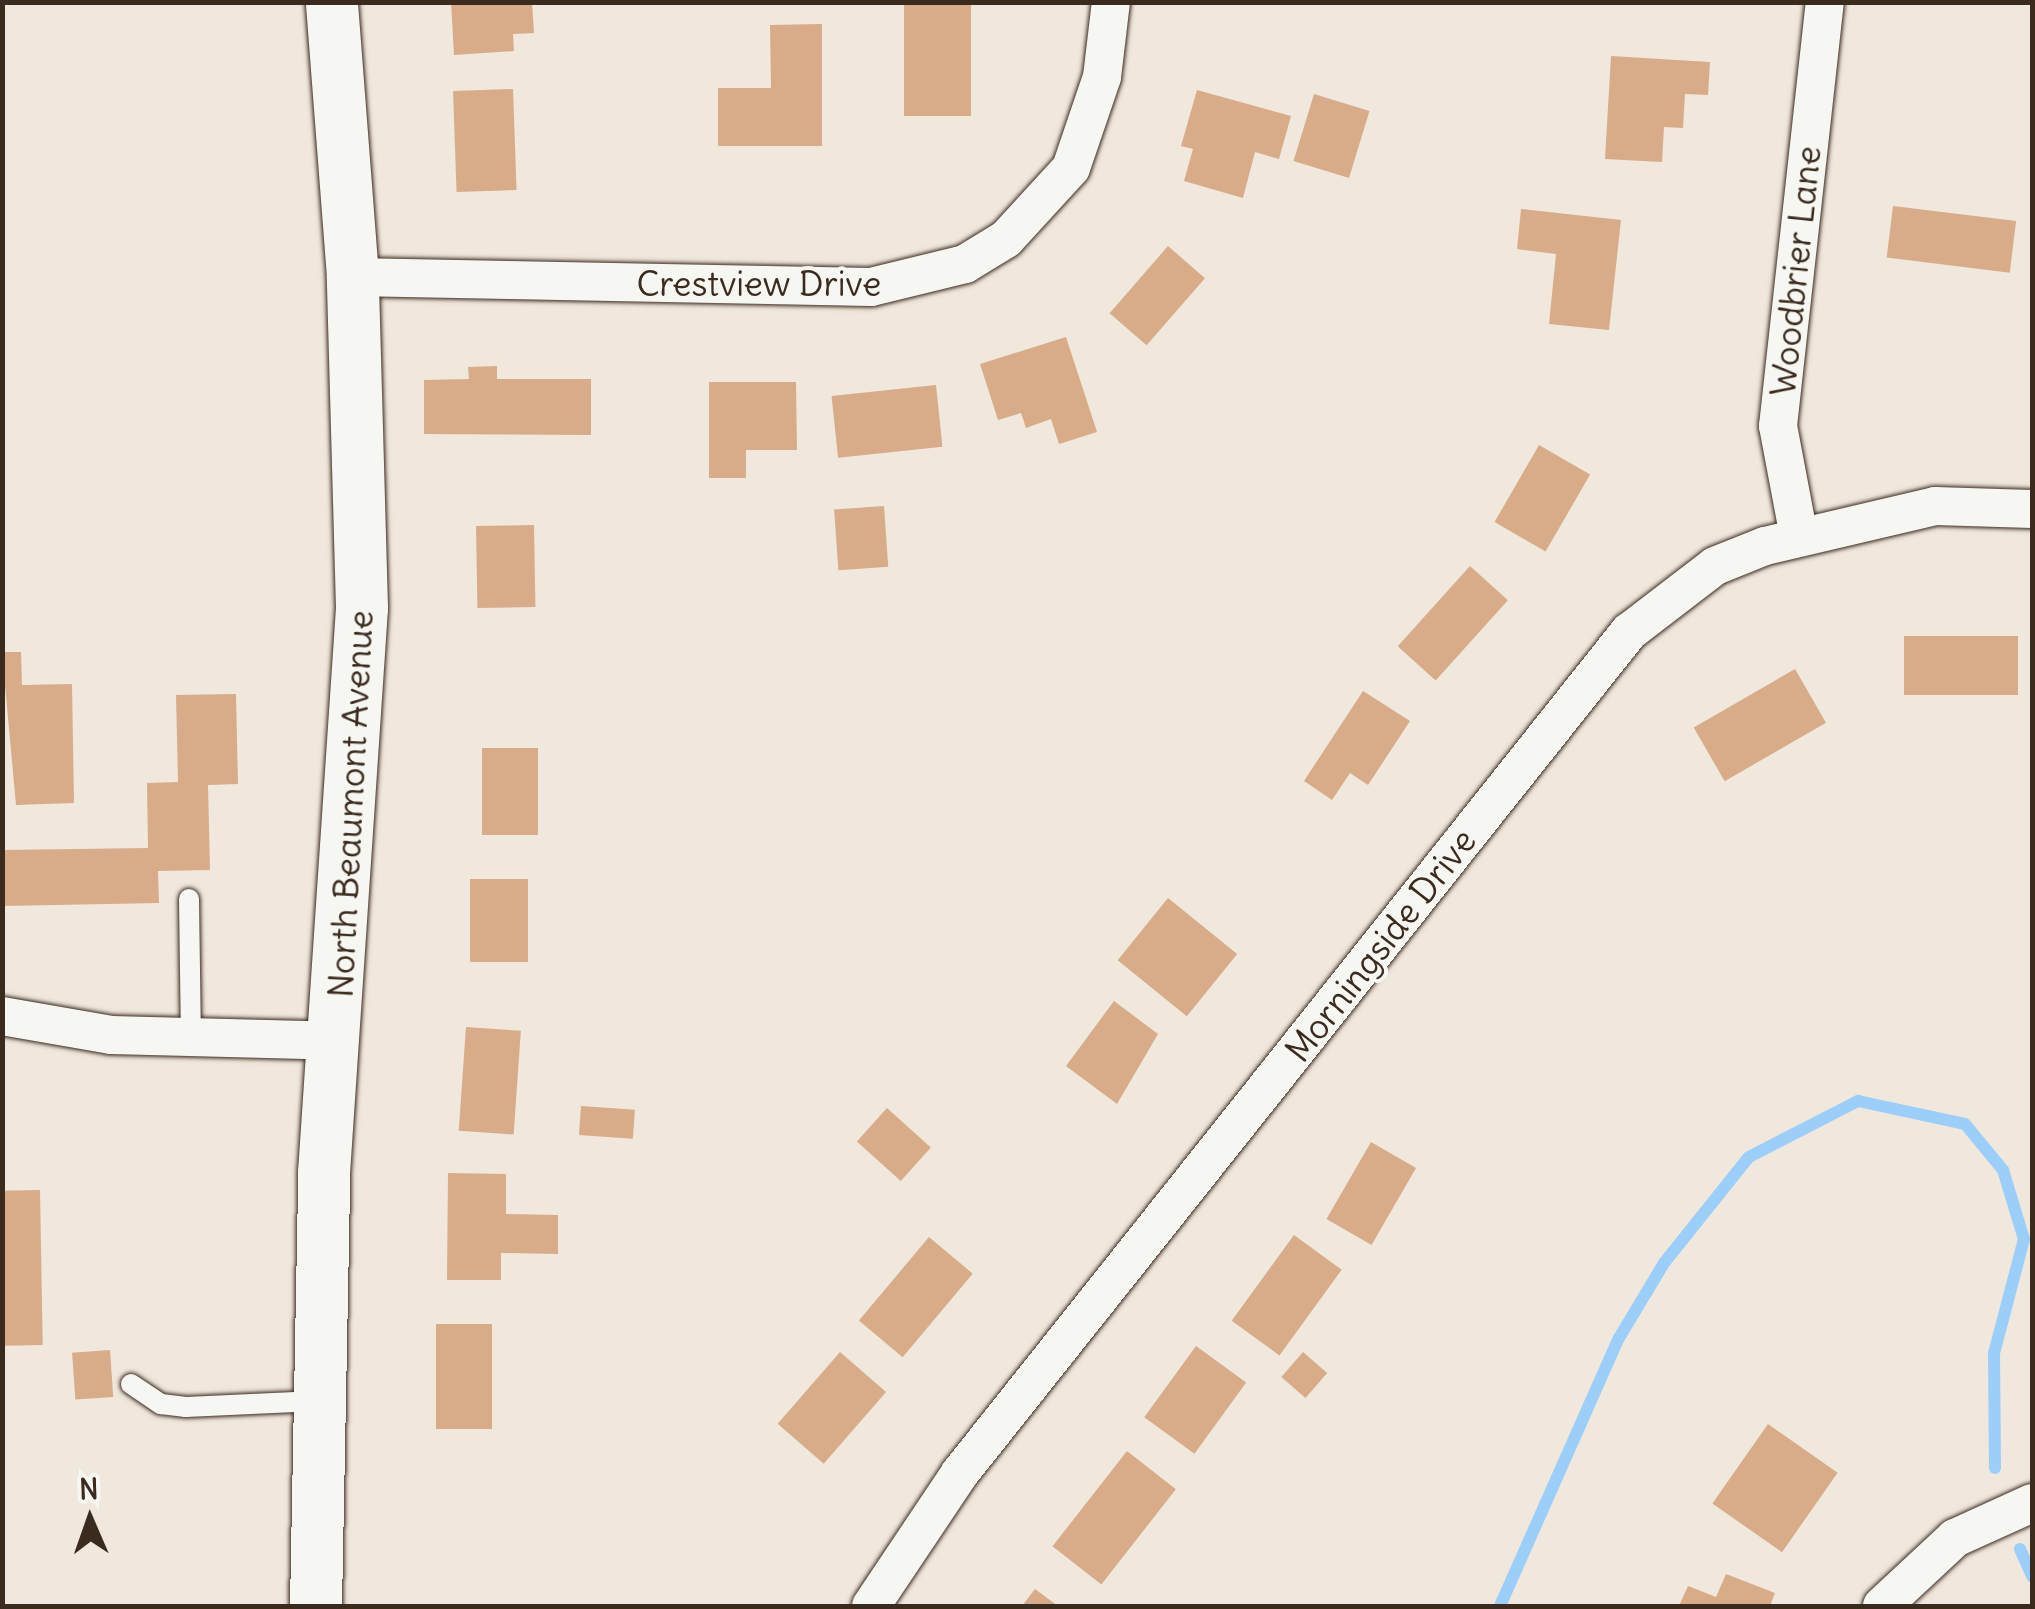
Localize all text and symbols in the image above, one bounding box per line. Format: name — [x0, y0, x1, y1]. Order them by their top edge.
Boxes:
street label: Woodbrier Lane — [1761, 144, 1829, 398]
street label: Crestview Drive — [637, 262, 881, 304]
street label: North Beaumont Avenue — [319, 609, 381, 999]
street label: Morningside Drive — [1276, 820, 1484, 1070]
north arrow — [40, 1469, 140, 1569]
text: N — [79, 1471, 99, 1507]

